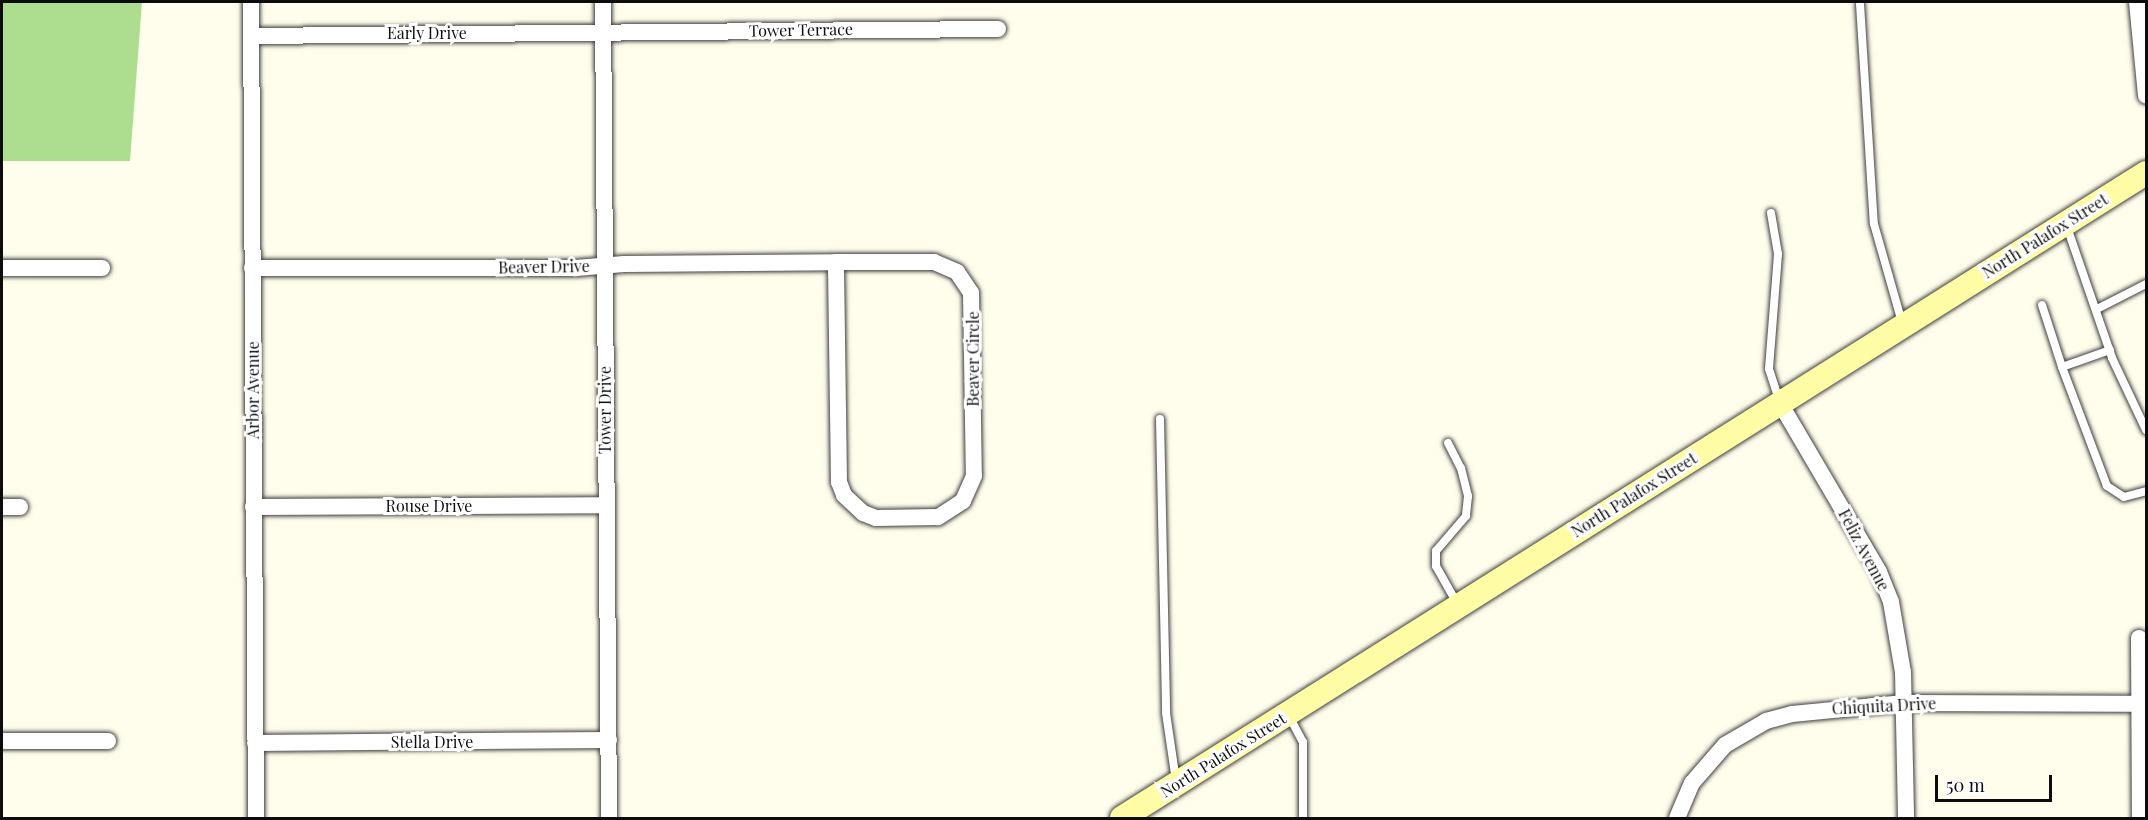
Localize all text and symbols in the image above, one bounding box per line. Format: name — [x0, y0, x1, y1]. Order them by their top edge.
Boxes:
street label: Tower Terrace — [748, 19, 854, 41]
street label: Early Drive — [387, 23, 467, 43]
street label: North Palafox Street — [1979, 190, 2111, 282]
street label: Beaver Drive — [498, 257, 590, 277]
street label: Beaver Circle — [963, 311, 983, 407]
street label: Arbor Avenue — [243, 341, 263, 439]
street label: Tower Drive — [595, 366, 615, 454]
street label: North Palafox Street — [1568, 449, 1700, 541]
street label: Rouse Drive — [386, 496, 472, 516]
street label: Feliz Avenue — [1834, 506, 1894, 594]
street label: Chiquita Drive — [1831, 694, 1937, 718]
street label: North Palafox Street — [1157, 709, 1289, 801]
street label: Stella Drive — [391, 732, 473, 752]
scale bar — [1938, 763, 2055, 801]
text: 50 m — [1946, 773, 1985, 797]

